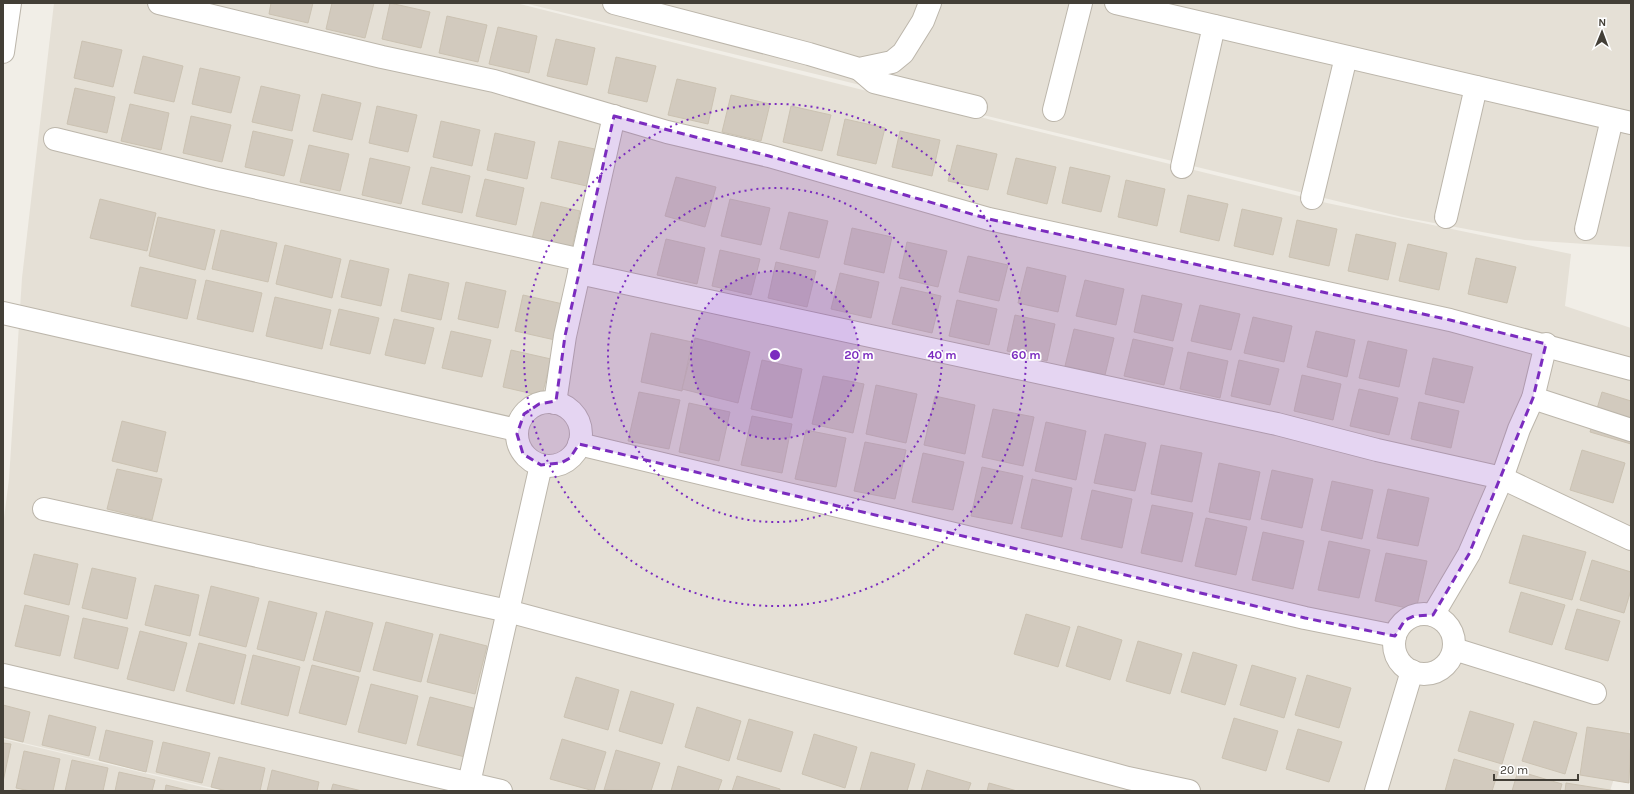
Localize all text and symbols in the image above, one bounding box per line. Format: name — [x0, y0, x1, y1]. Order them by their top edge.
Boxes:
north arrow — [1582, 12, 1622, 52]
text: N — [1598, 16, 1606, 29]
centre of rings — [768, 348, 782, 362]
text: 20 m — [844, 348, 874, 362]
text: 40 m — [927, 348, 957, 362]
text: 60 m — [1011, 348, 1041, 362]
scale bar — [1494, 756, 1578, 782]
text: 20 m — [1500, 763, 1528, 777]

